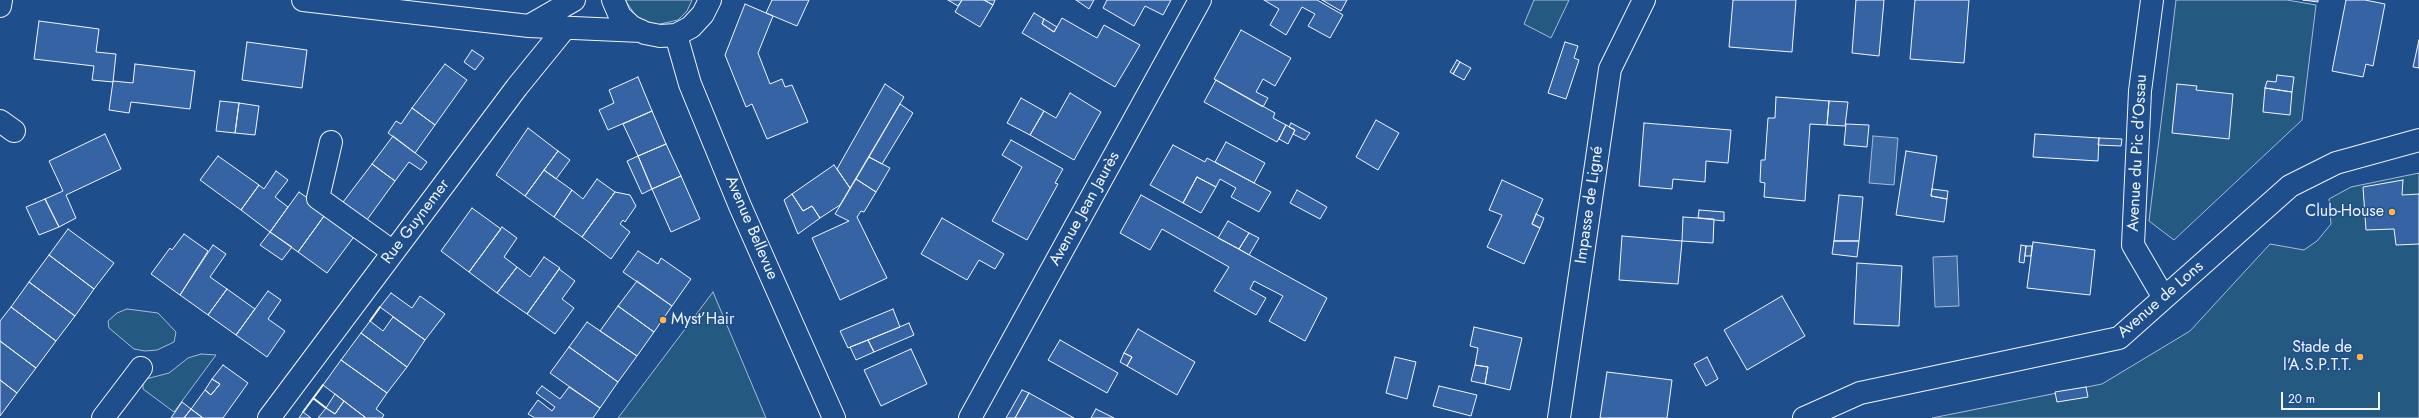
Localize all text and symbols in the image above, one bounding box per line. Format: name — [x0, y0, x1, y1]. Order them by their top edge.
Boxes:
street label: Avenue du Pic d'Ossau — [2124, 74, 2152, 232]
street label: Impasse de Ligné — [1572, 145, 1608, 265]
street label: Avenue Jean Jaurès — [1046, 149, 1124, 269]
street label: Avenue Bellevue — [721, 173, 781, 283]
street label: Rue Guynemer — [378, 176, 454, 268]
place label: Club-House — [2305, 202, 2384, 222]
marker: Club-House — [2387, 207, 2397, 217]
street label: Avenue de Lons — [2114, 257, 2208, 343]
place label: Myst’Hair — [671, 310, 734, 330]
marker: Myst’Hair — [658, 315, 668, 325]
place label: Stade de l'A.S.P.T.T. — [2283, 338, 2352, 376]
marker: Stade de l'A.S.P.T.T. — [2355, 352, 2365, 362]
scale bar — [2283, 384, 2382, 410]
text: 20 m — [2288, 390, 2315, 408]

